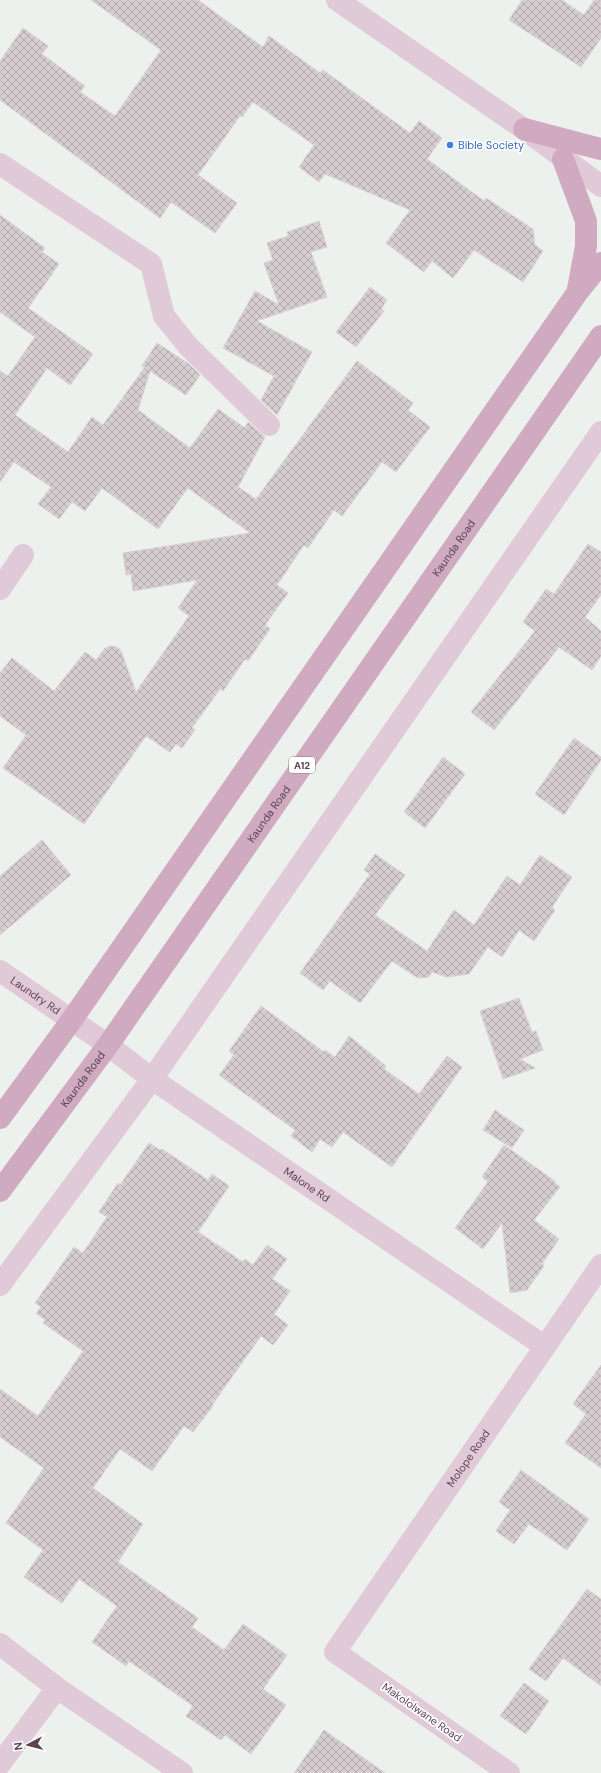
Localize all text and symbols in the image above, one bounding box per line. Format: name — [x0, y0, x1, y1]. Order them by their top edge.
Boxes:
place label: Bible Society — [458, 138, 524, 152]
marker: Bible Society — [445, 140, 455, 150]
street label: Kaunda Road — [429, 517, 478, 579]
road number: A12 — [289, 757, 315, 773]
street label: Kaunda Road — [244, 783, 293, 845]
street label: Laundry Rd — [8, 973, 63, 1017]
street label: Kaunda Road — [57, 1048, 108, 1110]
street label: Malone Rd — [281, 1164, 333, 1205]
street label: Molope Road — [444, 1427, 493, 1490]
street label: Makololwane Road — [380, 1679, 464, 1745]
north arrow — [8, 1725, 48, 1765]
text: N — [11, 1741, 26, 1751]

